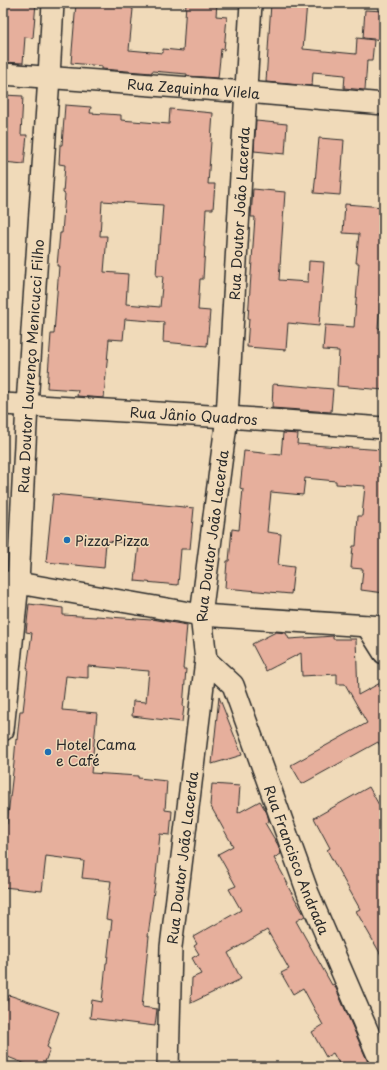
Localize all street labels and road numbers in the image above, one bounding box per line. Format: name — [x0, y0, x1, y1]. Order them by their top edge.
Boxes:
street label: Rua Zequinha Vilela — [126, 73, 261, 104]
street label: Rua Doutor João Lacerda — [223, 126, 254, 301]
street label: Rua Doutor Lourenço Menicucci Filho — [12, 238, 49, 494]
street label: Rua Jânio Quadros — [129, 401, 258, 430]
street label: Rua Doutor João Lacerda — [190, 448, 233, 623]
street label: Rua Doutor João Lacerda — [161, 770, 203, 945]
street label: Rua Francisco Andrada — [259, 782, 335, 938]

